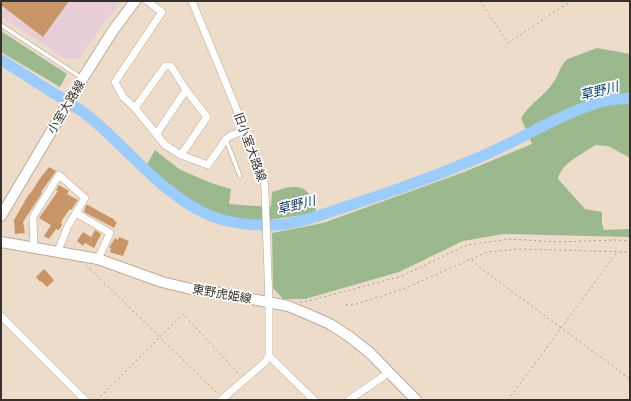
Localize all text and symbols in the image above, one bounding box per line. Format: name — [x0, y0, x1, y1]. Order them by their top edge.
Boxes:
street label: 小室大路線 — [44, 77, 88, 137]
water label: 草野川 — [578, 78, 622, 104]
street label: 旧小室大路線 — [230, 110, 270, 184]
water label: 草野川 — [275, 192, 319, 218]
street label: 東野虎姫線 — [191, 281, 253, 307]

